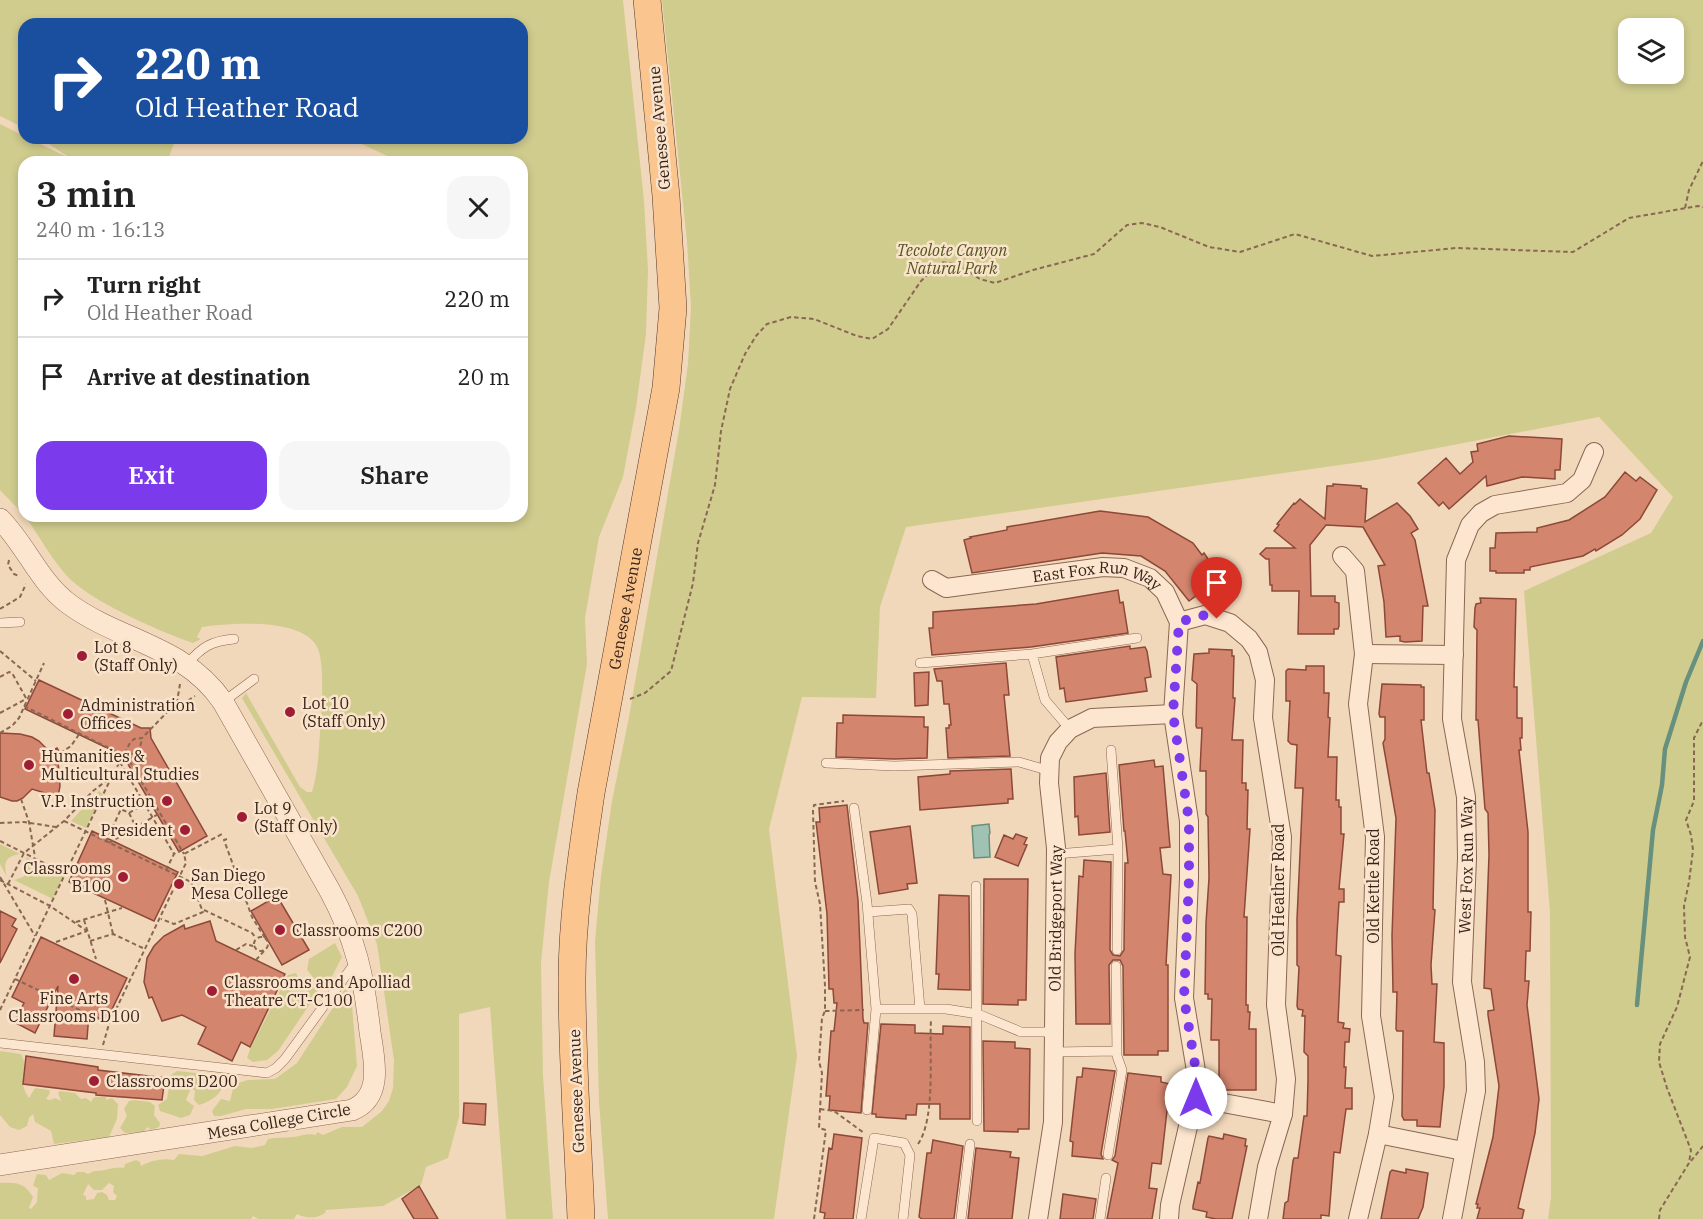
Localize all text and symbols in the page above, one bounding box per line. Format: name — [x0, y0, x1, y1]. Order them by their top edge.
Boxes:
map controls — [1618, 18, 1684, 84]
button: layers — [1618, 18, 1684, 84]
text: 220 m — [135, 36, 261, 91]
icon: right — [36, 42, 114, 120]
street label: Genesee Avenue — [644, 65, 674, 191]
text: Old Heather Road — [135, 89, 359, 124]
text: 3 min — [36, 170, 136, 217]
button: close — [447, 176, 510, 239]
text: 240 m · 16:13 — [36, 216, 165, 243]
park label: Tecolote Canyon Natural Park — [897, 240, 1007, 278]
text: Turn right — [87, 270, 201, 299]
icon: right — [36, 282, 69, 315]
text: 220 m — [444, 284, 510, 313]
text: Old Heather Road — [87, 299, 253, 326]
icon: arrive — [36, 360, 69, 393]
text: Arrive at destination — [87, 362, 310, 391]
text: 20 m — [458, 362, 510, 391]
button: Exit — [36, 441, 267, 510]
button: Share — [279, 441, 510, 510]
street label: Genesee Avenue — [604, 546, 646, 671]
street label: East Fox Run Way — [1031, 557, 1167, 595]
pin — [1191, 557, 1242, 619]
icon: arrive — [1200, 566, 1233, 599]
place label: Lot 8 (Staff Only) — [94, 637, 178, 675]
marker: Lot 8 (Staff Only) — [75, 649, 89, 663]
place label: Lot 10 (Staff Only) — [302, 693, 386, 731]
place label: Administration Offices — [80, 695, 195, 733]
marker: Lot 10 (Staff Only) — [283, 705, 297, 719]
marker: Administration Offices — [61, 707, 75, 721]
place label: Humanities & Multicultural Studies — [41, 746, 199, 784]
marker: Humanities & Multicultural Studies — [22, 758, 36, 772]
place label: V.P. Instruction — [41, 791, 155, 811]
marker: V.P. Instruction — [160, 794, 174, 808]
street label: West Fox Run Way — [1454, 796, 1477, 934]
place label: Lot 9 (Staff Only) — [254, 798, 338, 836]
marker: Lot 9 (Staff Only) — [235, 810, 249, 824]
place label: President — [100, 820, 173, 840]
marker: President — [178, 823, 192, 837]
street label: Old Heather Road — [1268, 823, 1288, 956]
street label: Old Kettle Road — [1363, 828, 1383, 944]
street label: Old Bridgeport Way — [1044, 844, 1066, 992]
place label: Classrooms B100 — [23, 858, 111, 896]
place label: San Diego Mesa College — [191, 865, 288, 903]
marker: Classrooms B100 — [116, 870, 130, 884]
marker: San Diego Mesa College — [172, 877, 186, 891]
place label: Classrooms C200 — [292, 920, 423, 940]
marker: Classrooms C200 — [273, 923, 287, 937]
marker: Fine Arts Classrooms D100 — [67, 972, 81, 986]
place label: Classrooms and Apolliad Theatre CT-C100 — [224, 972, 411, 1010]
marker: Classrooms and Apolliad Theatre CT-C100 — [205, 984, 219, 998]
place label: Fine Arts Classrooms D100 — [8, 988, 140, 1026]
street label: Genesee Avenue — [564, 1029, 588, 1153]
position arrow — [1164, 1066, 1228, 1130]
place label: Classrooms D200 — [106, 1071, 238, 1091]
marker: Classrooms D200 — [87, 1074, 101, 1088]
street label: Mesa College Circle — [206, 1099, 352, 1143]

